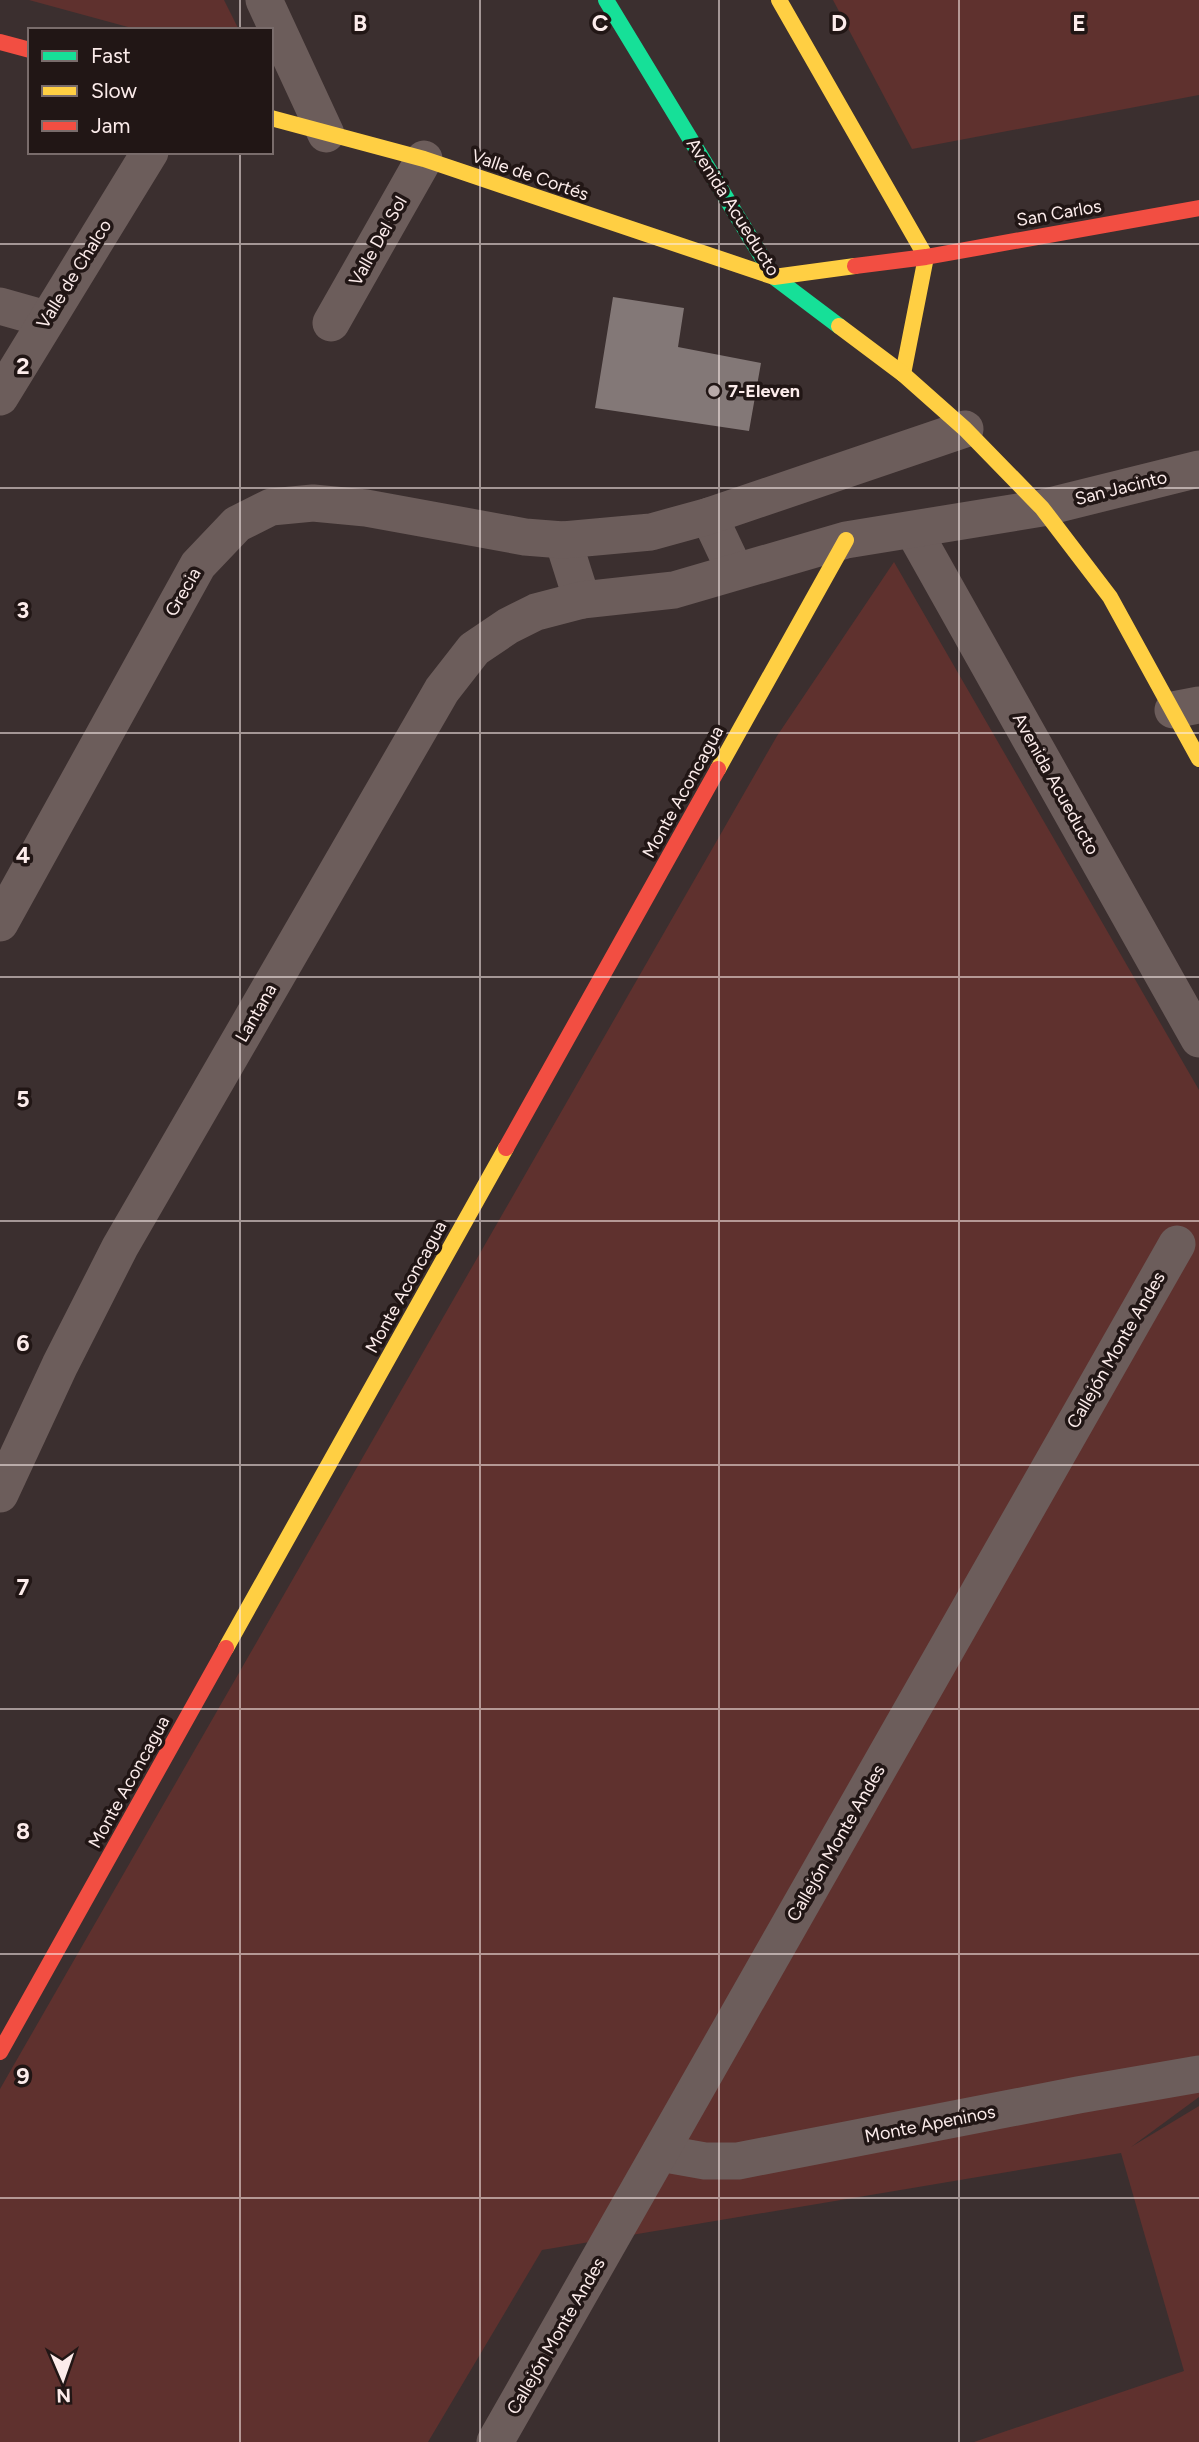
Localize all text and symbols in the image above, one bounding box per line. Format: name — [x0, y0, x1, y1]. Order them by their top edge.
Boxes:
text: B — [353, 9, 367, 37]
text: C — [592, 9, 609, 37]
text: D — [831, 9, 847, 37]
text: E — [1072, 9, 1086, 37]
legend — [28, 28, 273, 154]
text: Fast — [91, 43, 131, 68]
text: Slow — [91, 78, 137, 103]
text: Jam — [91, 113, 130, 138]
street label: Avenida Acueducto — [682, 134, 784, 280]
street label: Valle de Cortés — [469, 145, 591, 205]
street label: Valle Del Sol — [344, 192, 412, 290]
street label: San Carlos — [1015, 195, 1103, 231]
street label: Valle de Chalco — [32, 215, 116, 333]
text: 2 — [16, 352, 30, 380]
place label: 7-Eleven — [728, 380, 800, 402]
marker: 7-Eleven — [706, 383, 722, 399]
street label: San Jacinto — [1073, 466, 1169, 510]
street label: Grecia — [160, 564, 206, 620]
text: 3 — [17, 596, 29, 624]
street label: Avenida Acueducto — [1008, 709, 1104, 859]
street label: Monte Aconcagua — [638, 722, 728, 862]
text: 4 — [16, 841, 30, 869]
street label: Lantana — [231, 980, 281, 1046]
text: 5 — [16, 1085, 30, 1113]
street label: Monte Aconcagua — [361, 1217, 451, 1357]
street label: Callejón Monte Andes — [1062, 1268, 1170, 1432]
text: 6 — [16, 1329, 30, 1357]
text: 7 — [17, 1573, 30, 1601]
street label: Monte Aconcagua — [84, 1712, 174, 1852]
street label: Callejón Monte Andes — [782, 1761, 890, 1925]
text: 8 — [16, 1817, 30, 1845]
text: 9 — [16, 2062, 30, 2090]
street label: Monte Apeninos — [863, 2101, 997, 2147]
street label: Callejón Monte Andes — [502, 2254, 610, 2418]
north arrow — [28, 2344, 98, 2414]
text: N — [56, 2384, 71, 2407]

